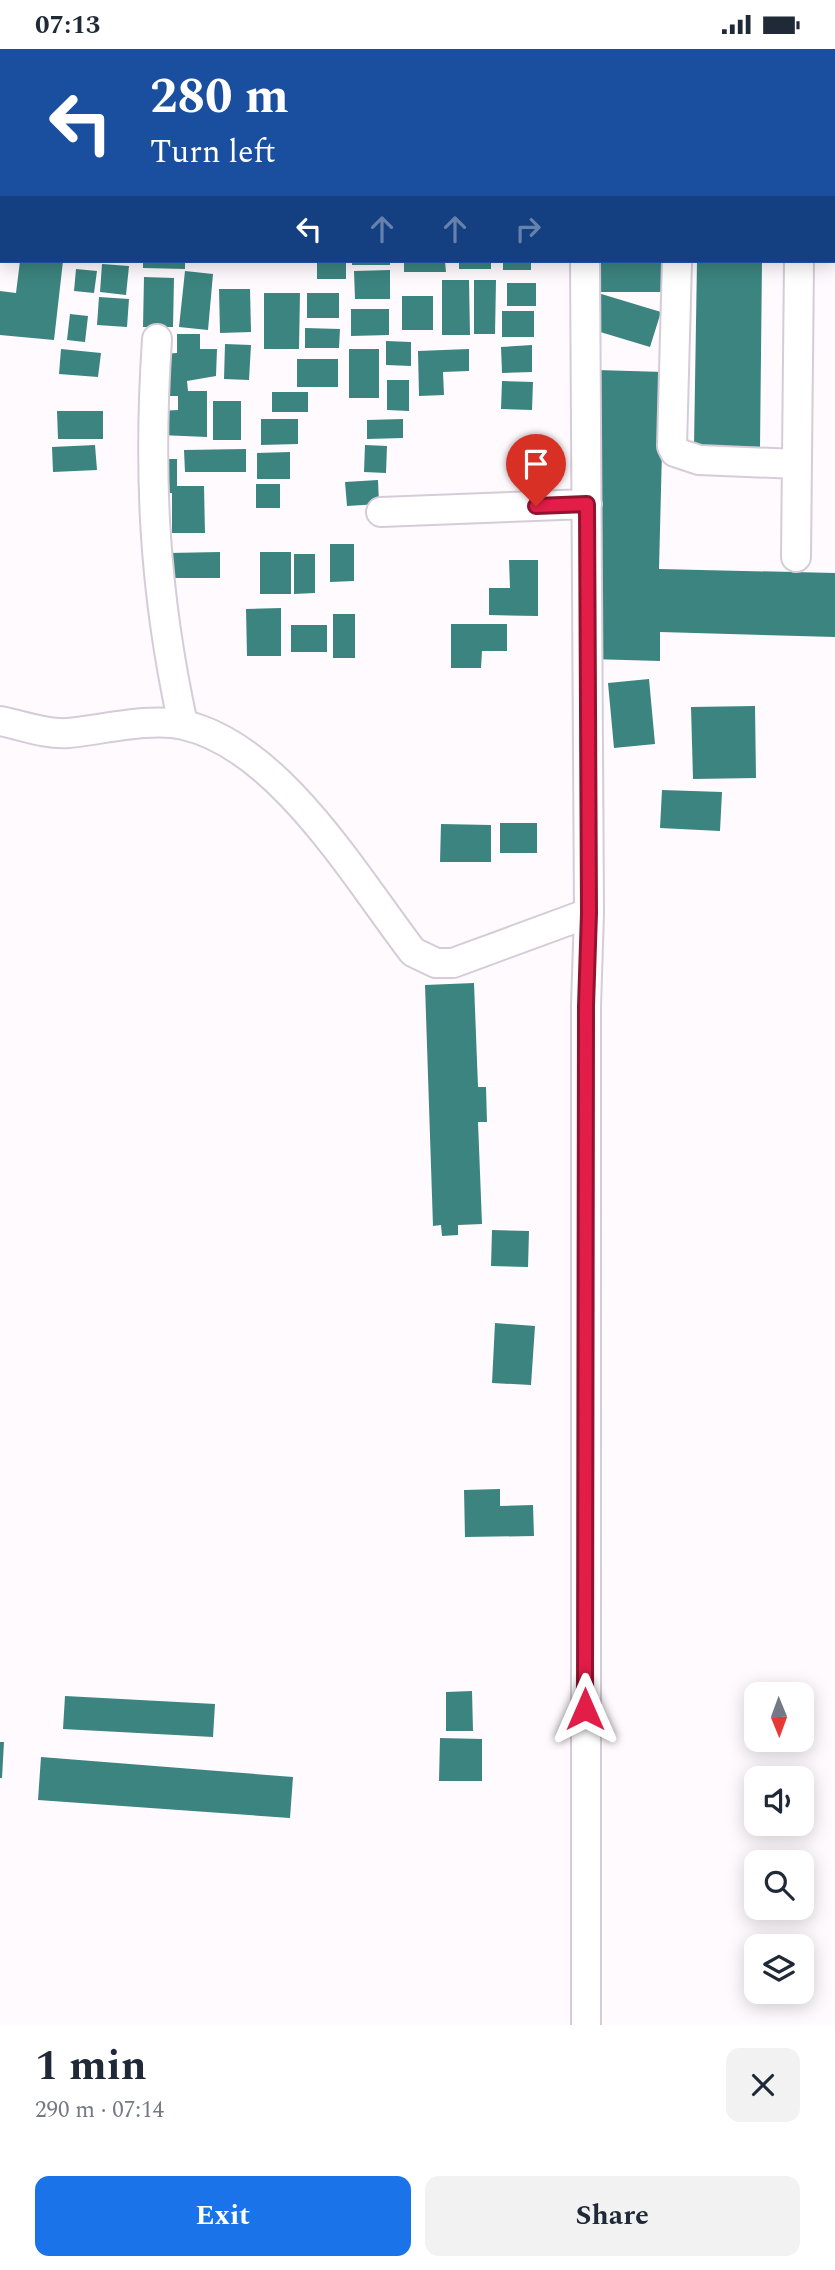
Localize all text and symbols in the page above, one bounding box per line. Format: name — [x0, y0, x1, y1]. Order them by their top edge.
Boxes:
text: 07:13 — [35, 5, 100, 45]
text: 280 m — [150, 60, 289, 135]
icon: left — [35, 77, 126, 168]
text: Turn left — [150, 128, 276, 177]
icon: left — [290, 210, 328, 248]
icon: ahead — [363, 210, 401, 248]
icon: ahead — [436, 210, 474, 248]
icon: right — [509, 210, 547, 248]
pin — [506, 434, 566, 506]
icon: arrive — [517, 445, 555, 483]
position arrow — [548, 1672, 622, 1746]
north arrow — [744, 1682, 814, 1752]
map controls — [744, 1682, 814, 2004]
button: sound — [744, 1766, 814, 1836]
button: search — [744, 1850, 814, 1920]
button: layers — [744, 1934, 814, 2004]
text: 1 min — [35, 2035, 147, 2098]
button: close — [726, 2048, 800, 2122]
text: 290 m · 07:14 — [35, 2093, 164, 2128]
button: Exit — [35, 2176, 411, 2256]
button: Share — [425, 2176, 800, 2256]

